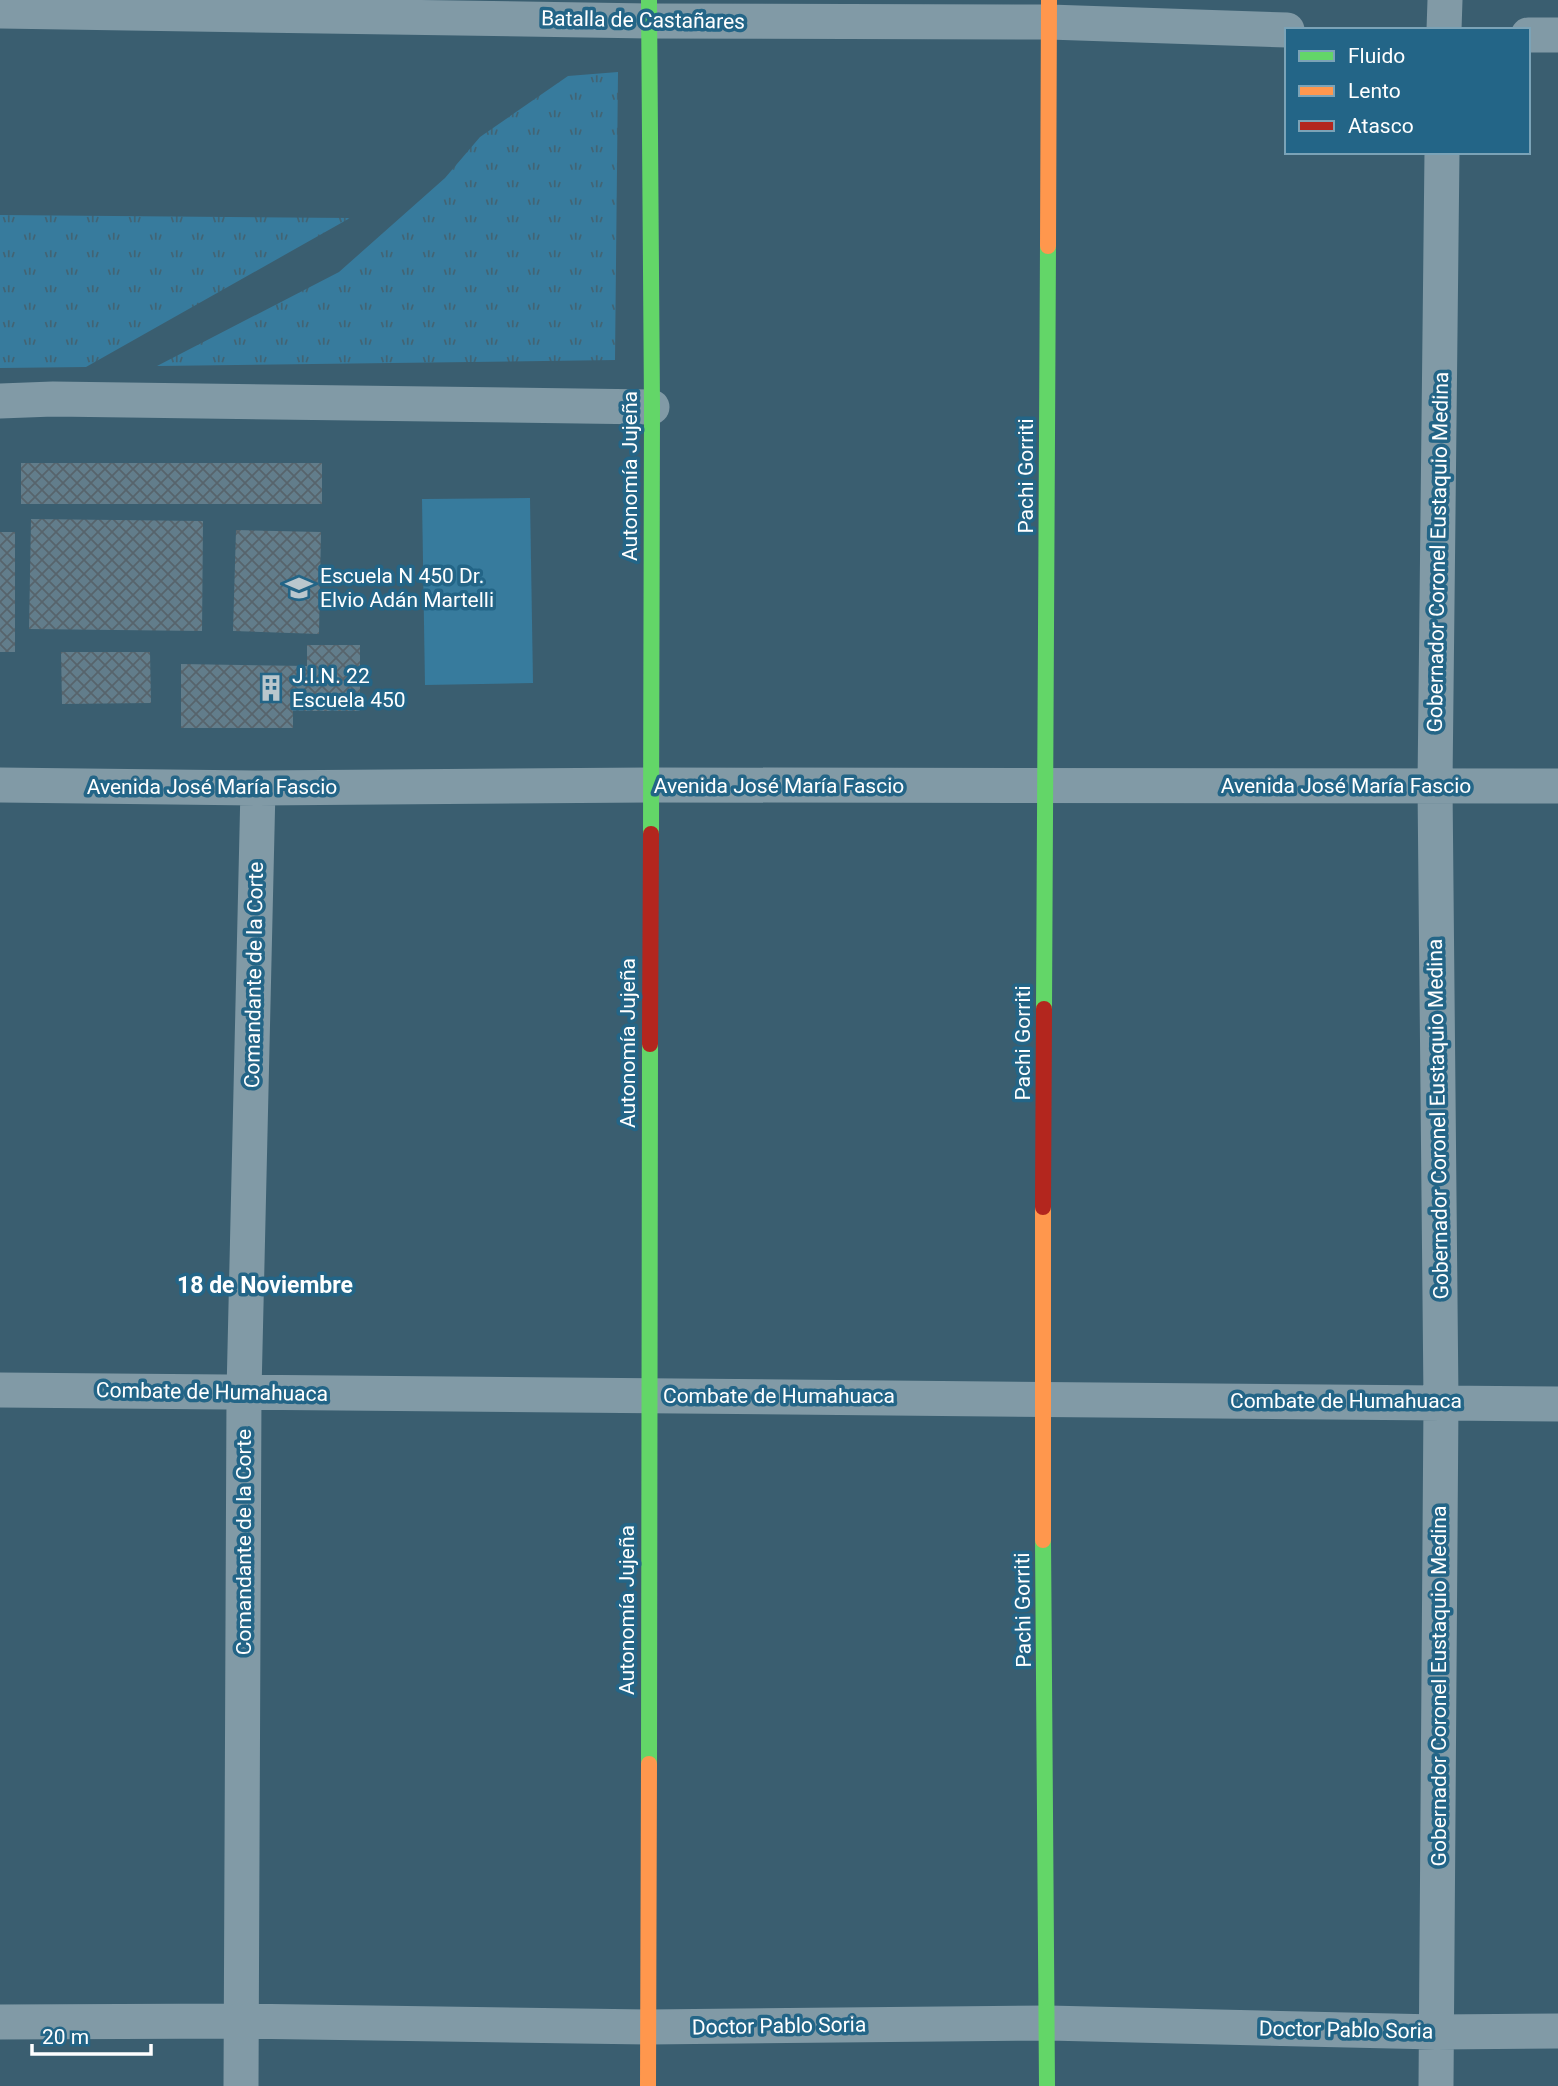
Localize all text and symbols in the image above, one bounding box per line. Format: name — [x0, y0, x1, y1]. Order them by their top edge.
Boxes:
street label: Batalla de Castañares — [541, 6, 745, 34]
legend — [1285, 28, 1530, 154]
text: Fluido — [1348, 44, 1405, 68]
text: Lento — [1348, 79, 1401, 103]
text: Atasco — [1348, 114, 1414, 138]
street label: Gobernador Coronel Eustaquio Medina — [1423, 371, 1453, 733]
street label: Autonomía Jujeña — [618, 391, 642, 561]
street label: Pachi Gorriti — [1014, 418, 1038, 534]
place label: Escuela N 450 Dr. Elvio Adán Martelli — [320, 564, 494, 612]
school or university icon: Escuela N 450 Dr. Elvio Adán Martelli — [284, 573, 314, 603]
place label: J.I.N. 22 Escuela 450 — [292, 664, 406, 712]
building icon: J.I.N. 22 Escuela 450 — [256, 673, 286, 703]
street label: Avenida José María Fascio — [654, 774, 904, 798]
street label: Avenida José María Fascio — [1221, 774, 1471, 798]
street label: Avenida José María Fascio — [87, 775, 337, 799]
street label: Comandante de la Corte — [240, 862, 268, 1088]
street label: Gobernador Coronel Eustaquio Medina — [1423, 938, 1453, 1300]
street label: Autonomía Jujeña — [616, 958, 640, 1128]
street label: Pachi Gorriti — [1011, 985, 1035, 1101]
district label: 18 de Noviembre — [177, 1272, 353, 1299]
street label: Combate de Humahuaca — [96, 1378, 328, 1406]
street label: Combate de Humahuaca — [663, 1384, 895, 1408]
street label: Combate de Humahuaca — [1230, 1389, 1462, 1413]
street label: Comandante de la Corte — [232, 1429, 256, 1655]
street label: Gobernador Coronel Eustaquio Medina — [1427, 1506, 1451, 1866]
street label: Autonomía Jujeña — [615, 1525, 639, 1695]
street label: Pachi Gorriti — [1010, 1552, 1036, 1668]
scale bar — [32, 2012, 150, 2056]
street label: Doctor Pablo Soria — [692, 2012, 866, 2040]
street label: Doctor Pablo Soria — [1259, 2016, 1433, 2044]
text: 20 m — [42, 2025, 89, 2049]

